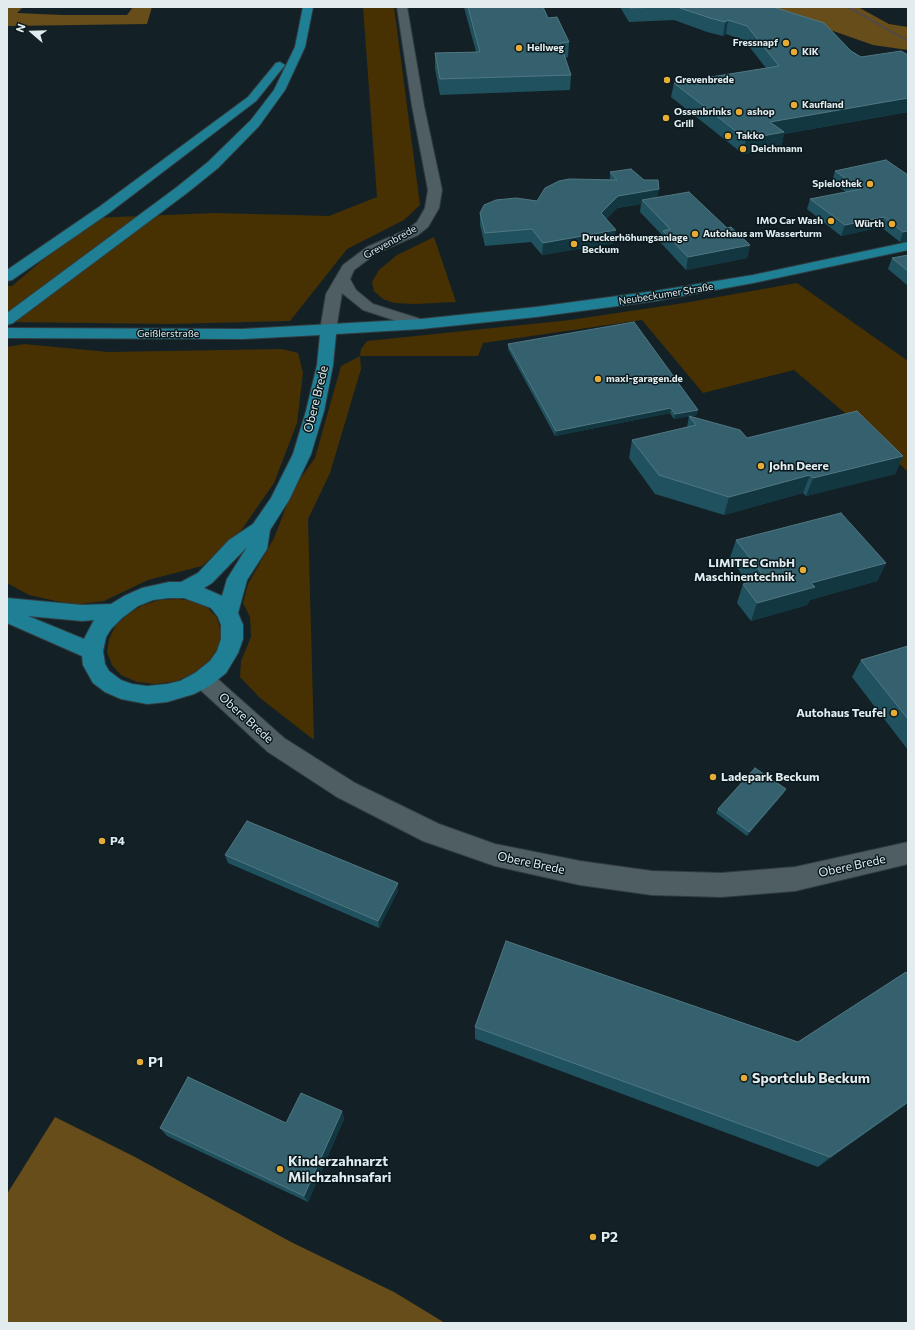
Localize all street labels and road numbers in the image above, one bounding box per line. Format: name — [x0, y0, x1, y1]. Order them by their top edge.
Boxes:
street label: Grevenbrede — [362, 223, 418, 261]
street label: Neubeckumer Straße — [618, 281, 714, 307]
street label: Geißlerstraße — [137, 328, 199, 340]
street label: Obere Brede — [301, 364, 331, 434]
street label: Obere Brede — [216, 690, 276, 746]
street label: Obere Brede — [496, 849, 566, 877]
street label: Obere Brede — [817, 852, 887, 880]

